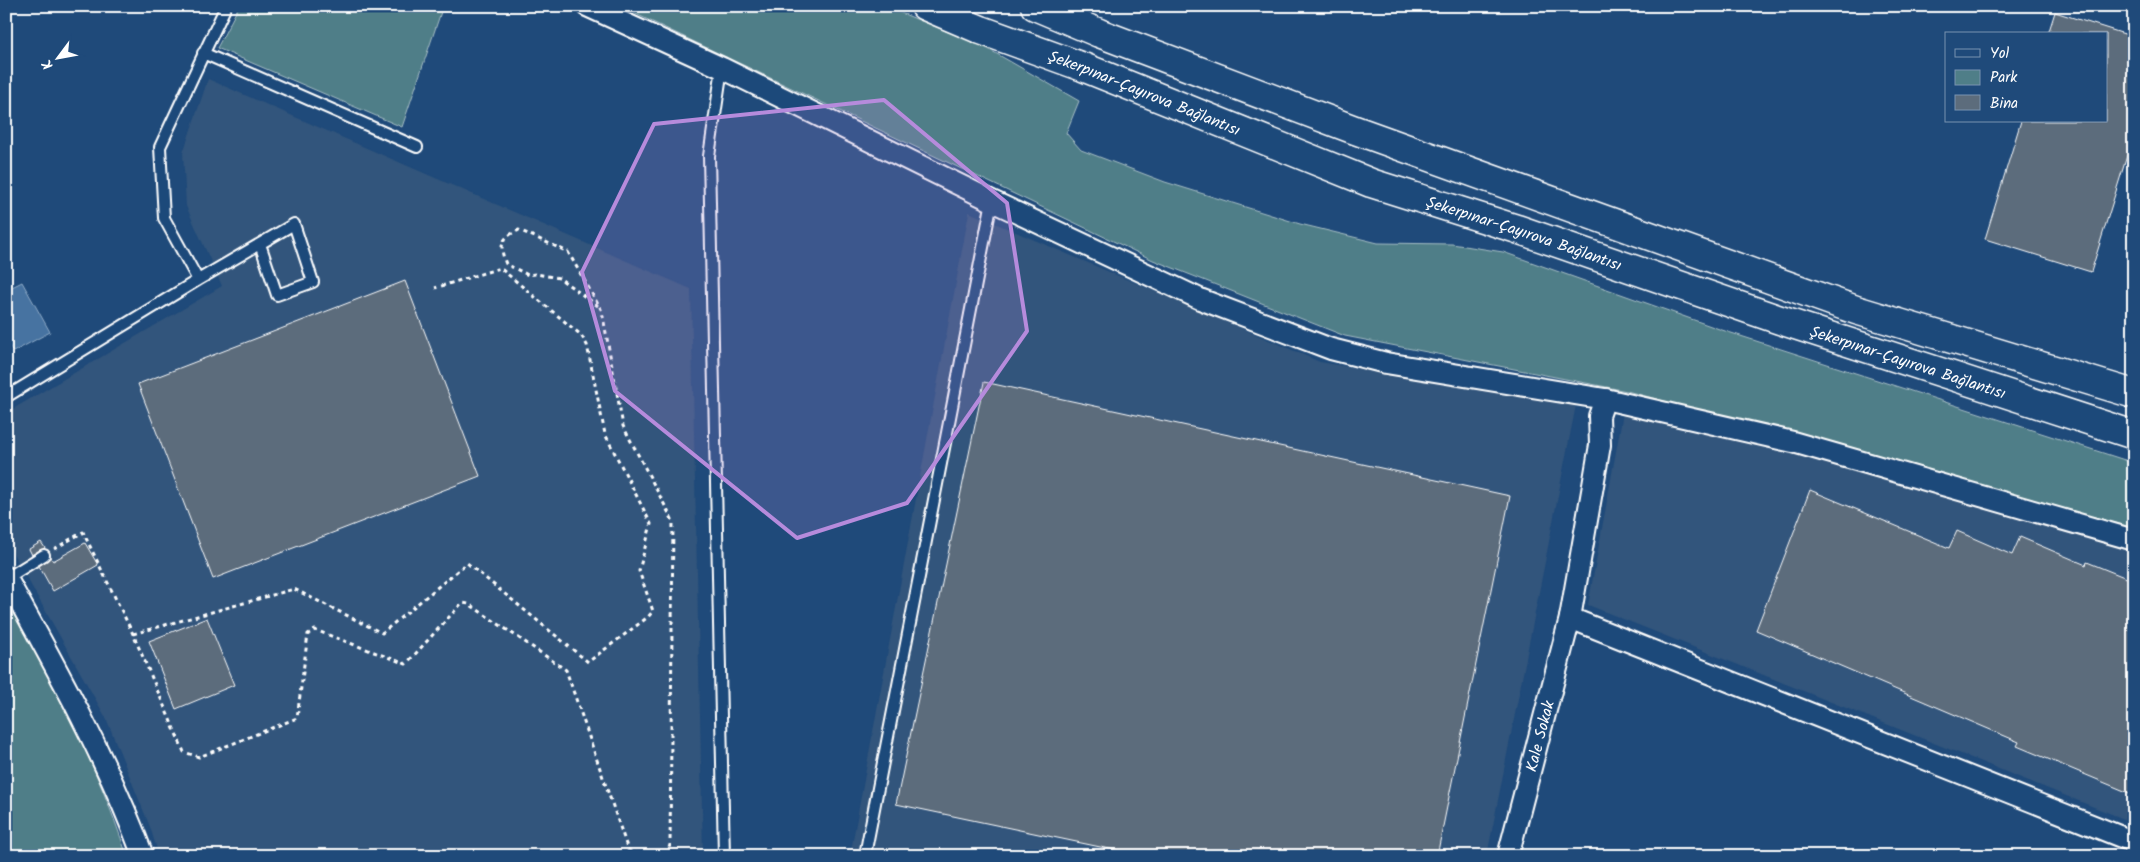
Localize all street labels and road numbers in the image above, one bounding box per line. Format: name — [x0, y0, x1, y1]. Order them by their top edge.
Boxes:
street label: Şekerpınar-Çayırova Bağlantısı — [1044, 44, 1244, 143]
street label: Şekerpınar-Çayırova Bağlantısı — [1423, 190, 1625, 278]
street label: Şekerpınar-Çayırova Bağlantısı — [1806, 319, 2009, 407]
street label: Kale Sokak — [1519, 698, 1562, 775]

